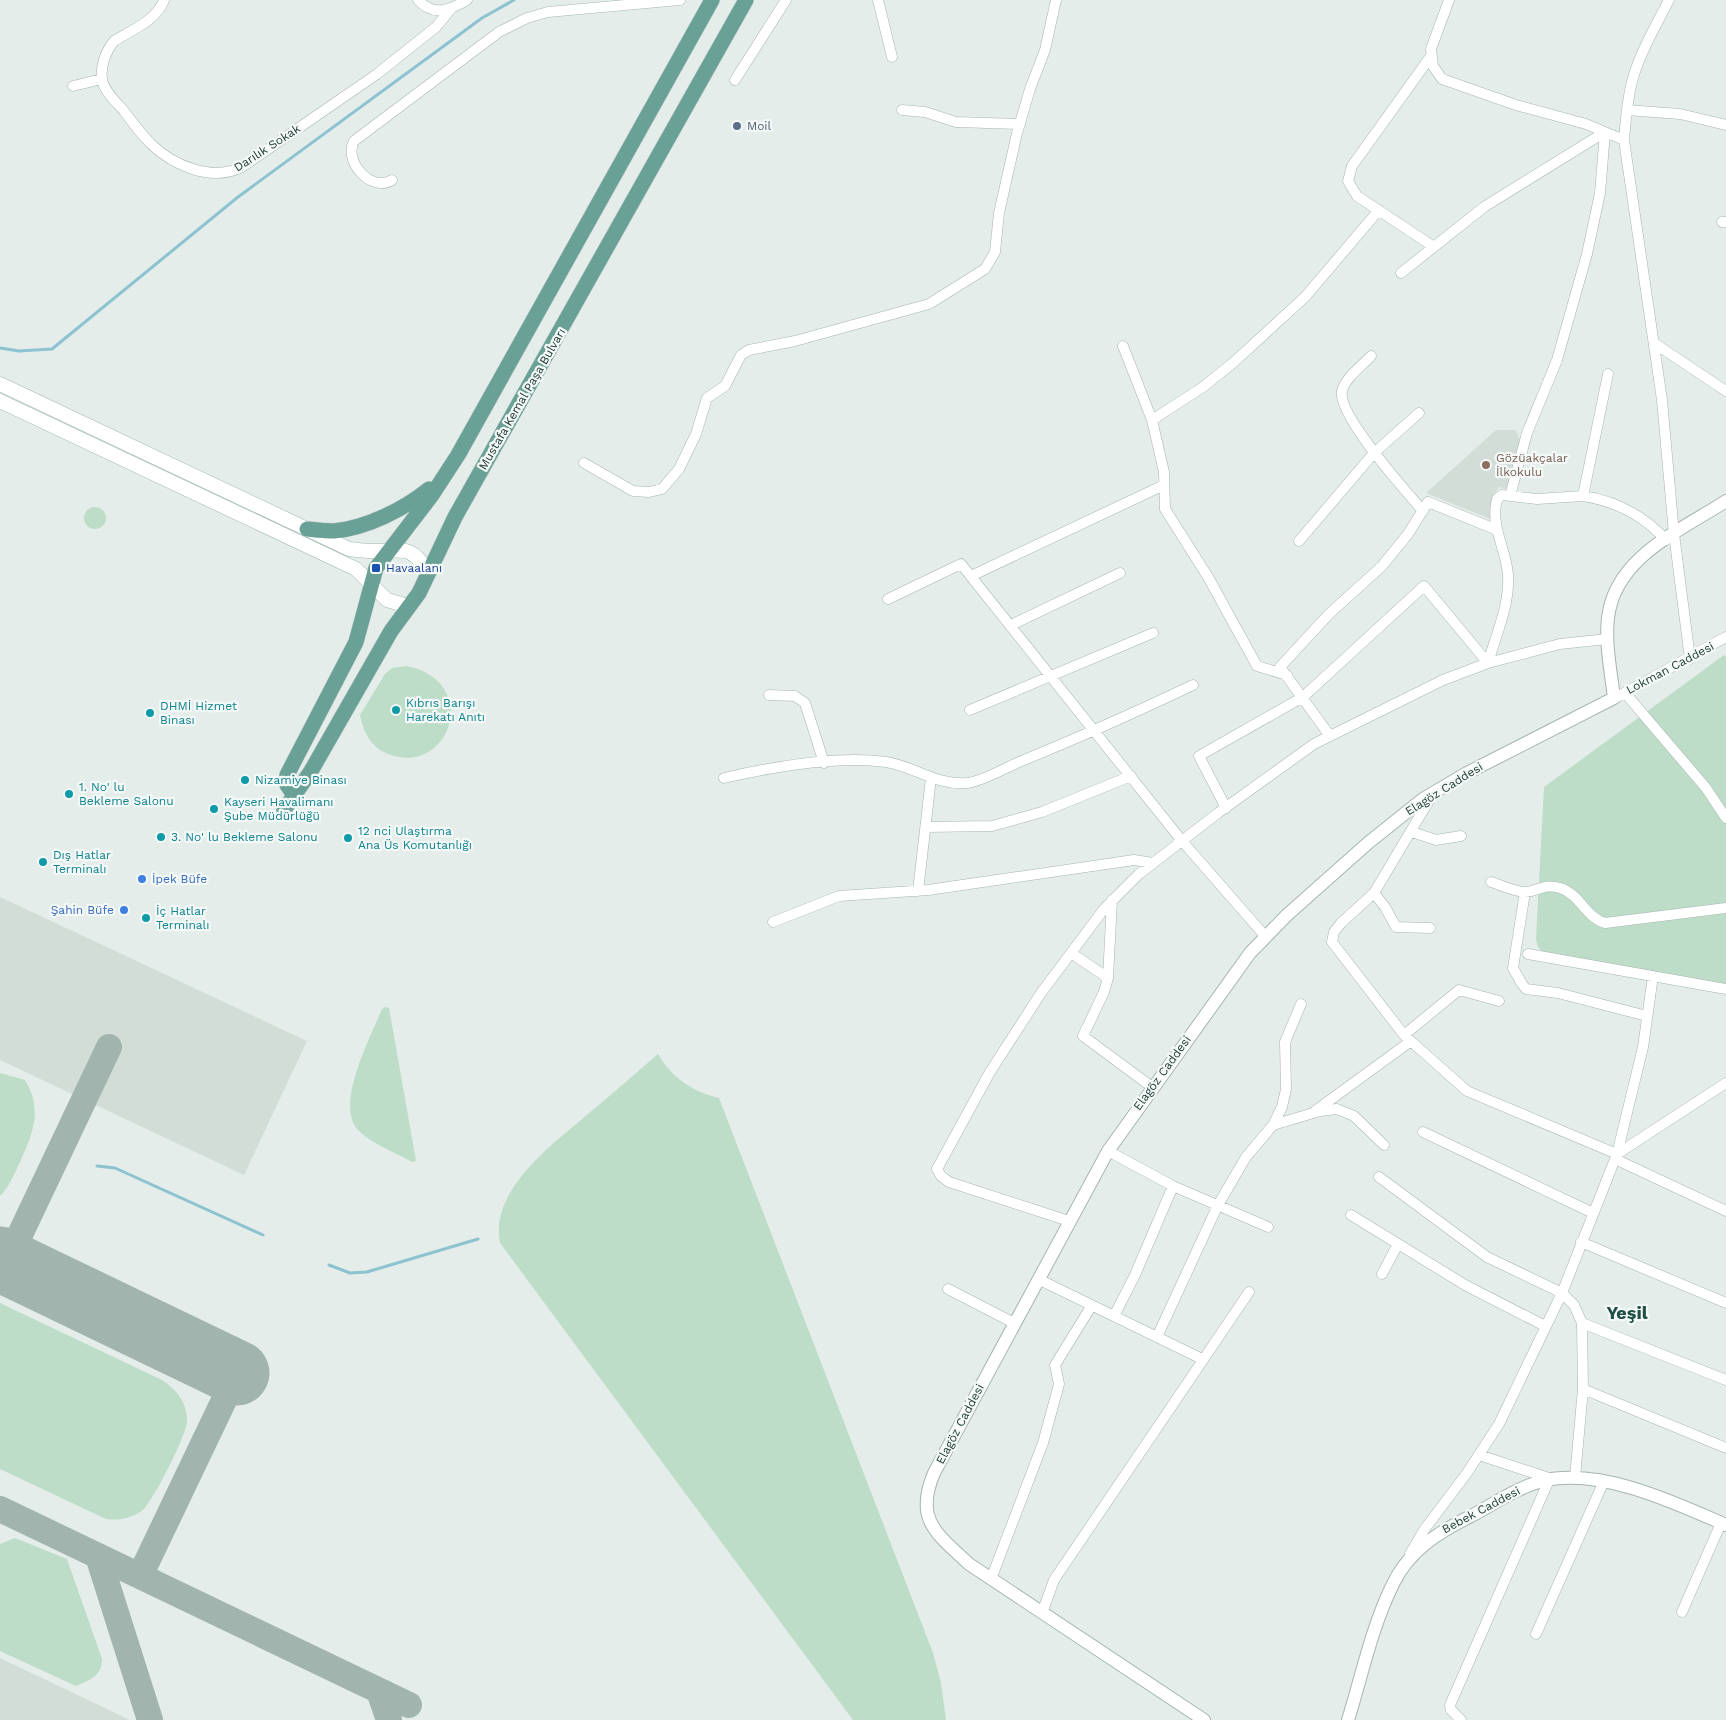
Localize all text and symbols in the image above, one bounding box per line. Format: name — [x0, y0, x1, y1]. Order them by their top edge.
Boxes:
place label: Moil — [747, 119, 772, 133]
marker: Moil — [731, 120, 743, 132]
street label: Darılık Sokak — [231, 121, 303, 175]
street label: Mustafa Kemal Paşa Bulvarı — [476, 326, 568, 472]
place label: Gözüakçalar İlkokulu — [1496, 451, 1568, 479]
marker: Gözüakçalar İlkokulu — [1480, 459, 1492, 471]
place label: Havaalanı — [386, 561, 442, 575]
marker: Havaalanı — [370, 562, 382, 574]
street label: Lokman Caddesi — [1624, 639, 1716, 697]
place label: Kıbrıs Barışı Harekatı Anıtı — [406, 696, 485, 724]
place label: DHMİ Hizmet Binası — [160, 699, 237, 727]
marker: Kıbrıs Barışı Harekatı Anıtı — [390, 704, 402, 716]
marker: DHMİ Hizmet Binası — [144, 707, 156, 719]
street label: Elagöz Caddesi — [1403, 760, 1485, 818]
place label: Nizamiye Binası — [255, 773, 347, 787]
marker: Nizamiye Binası — [239, 774, 251, 786]
place label: 1. No' lu Bekleme Salonu — [79, 780, 174, 808]
marker: 1. No' lu Bekleme Salonu — [63, 788, 75, 800]
place label: Kayseri Havalimanı Şube Müdürlüğü — [224, 795, 334, 823]
marker: Kayseri Havalimanı Şube Müdürlüğü — [208, 803, 220, 815]
place label: 12 nci Ulaştırma Ana Üs Komutanlığı — [358, 824, 472, 852]
place label: 3. No' lu Bekleme Salonu — [171, 830, 318, 844]
marker: 3. No' lu Bekleme Salonu — [155, 831, 167, 843]
marker: 12 nci Ulaştırma Ana Üs Komutanlığı — [342, 832, 354, 844]
place label: Dış Hatlar Terminalı — [53, 848, 111, 876]
marker: Dış Hatlar Terminalı — [37, 856, 49, 868]
place label: İpek Büfe — [152, 872, 207, 886]
marker: İpek Büfe — [136, 873, 148, 885]
place label: Şahin Büfe — [51, 903, 114, 917]
marker: Şahin Büfe — [118, 904, 130, 916]
place label: İç Hatlar Terminalı — [156, 904, 209, 932]
marker: İç Hatlar Terminalı — [140, 912, 152, 924]
street label: Elagöz Caddesi — [1130, 1033, 1194, 1113]
district label: Yeşil — [1606, 1302, 1648, 1323]
street label: Elagöz Caddesi — [933, 1382, 987, 1466]
street label: Bebek Caddesi — [1440, 1484, 1522, 1536]

